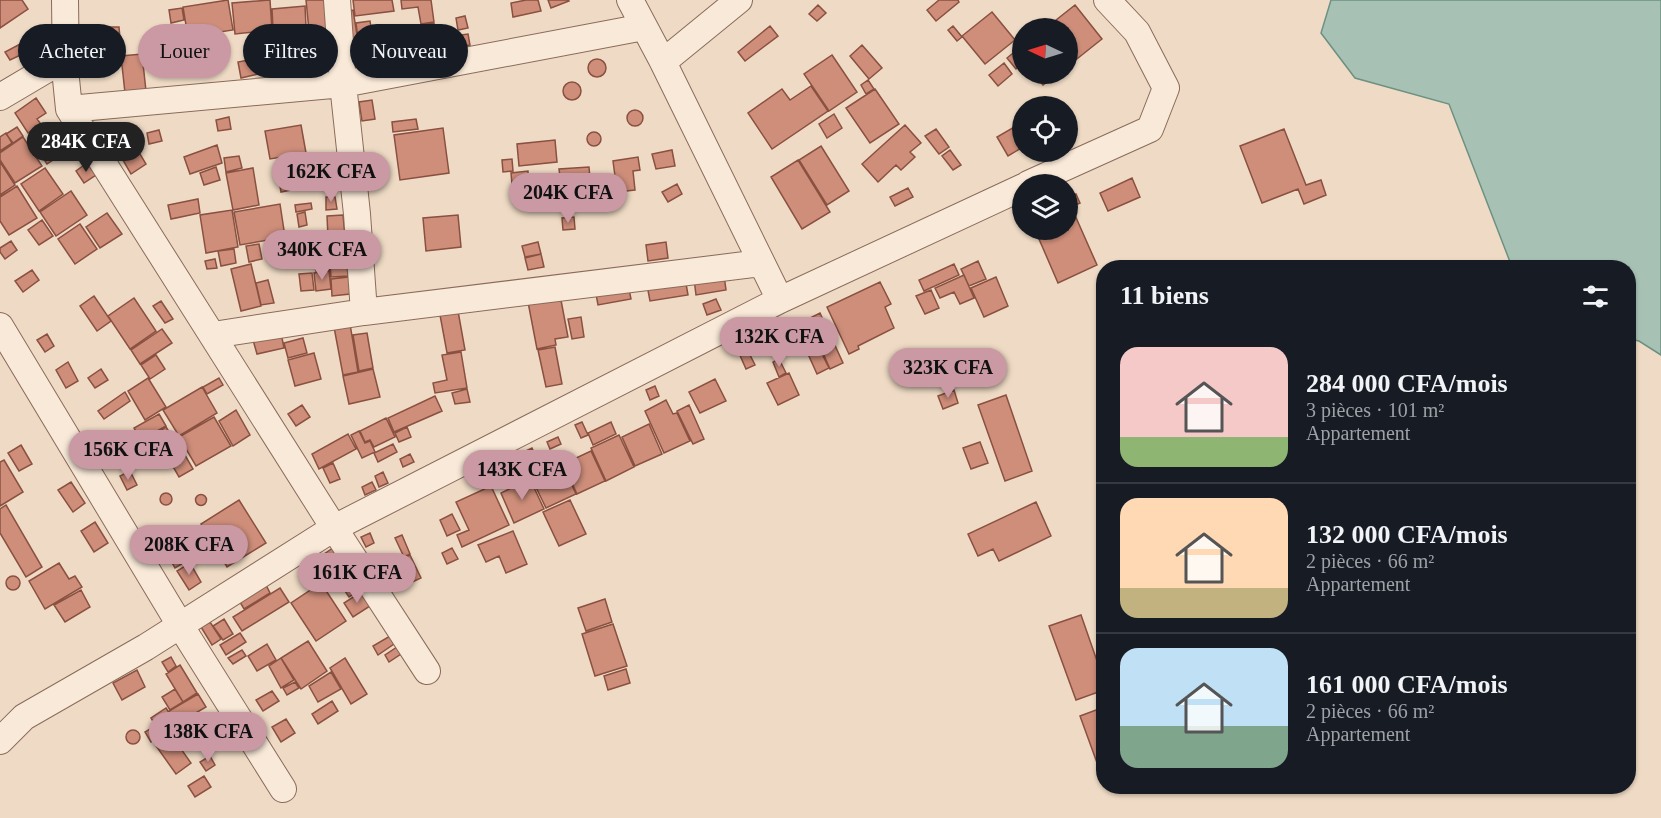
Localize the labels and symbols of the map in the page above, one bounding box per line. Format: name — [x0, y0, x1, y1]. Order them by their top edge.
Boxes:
north arrow — [1012, 18, 1078, 84]
pin: 284K CFA — [24, 122, 148, 173]
pin: 162K CFA — [269, 152, 393, 203]
pin: 204K CFA — [506, 173, 630, 224]
pin: 340K CFA — [260, 230, 384, 281]
pin: 132K CFA — [717, 317, 841, 368]
pin: 323K CFA — [886, 348, 1010, 399]
pin: 156K CFA — [66, 430, 190, 481]
pin: 143K CFA — [460, 450, 584, 501]
pin: 208K CFA — [127, 525, 251, 576]
pin: 161K CFA — [295, 553, 419, 604]
pin: 138K CFA — [146, 712, 270, 763]

